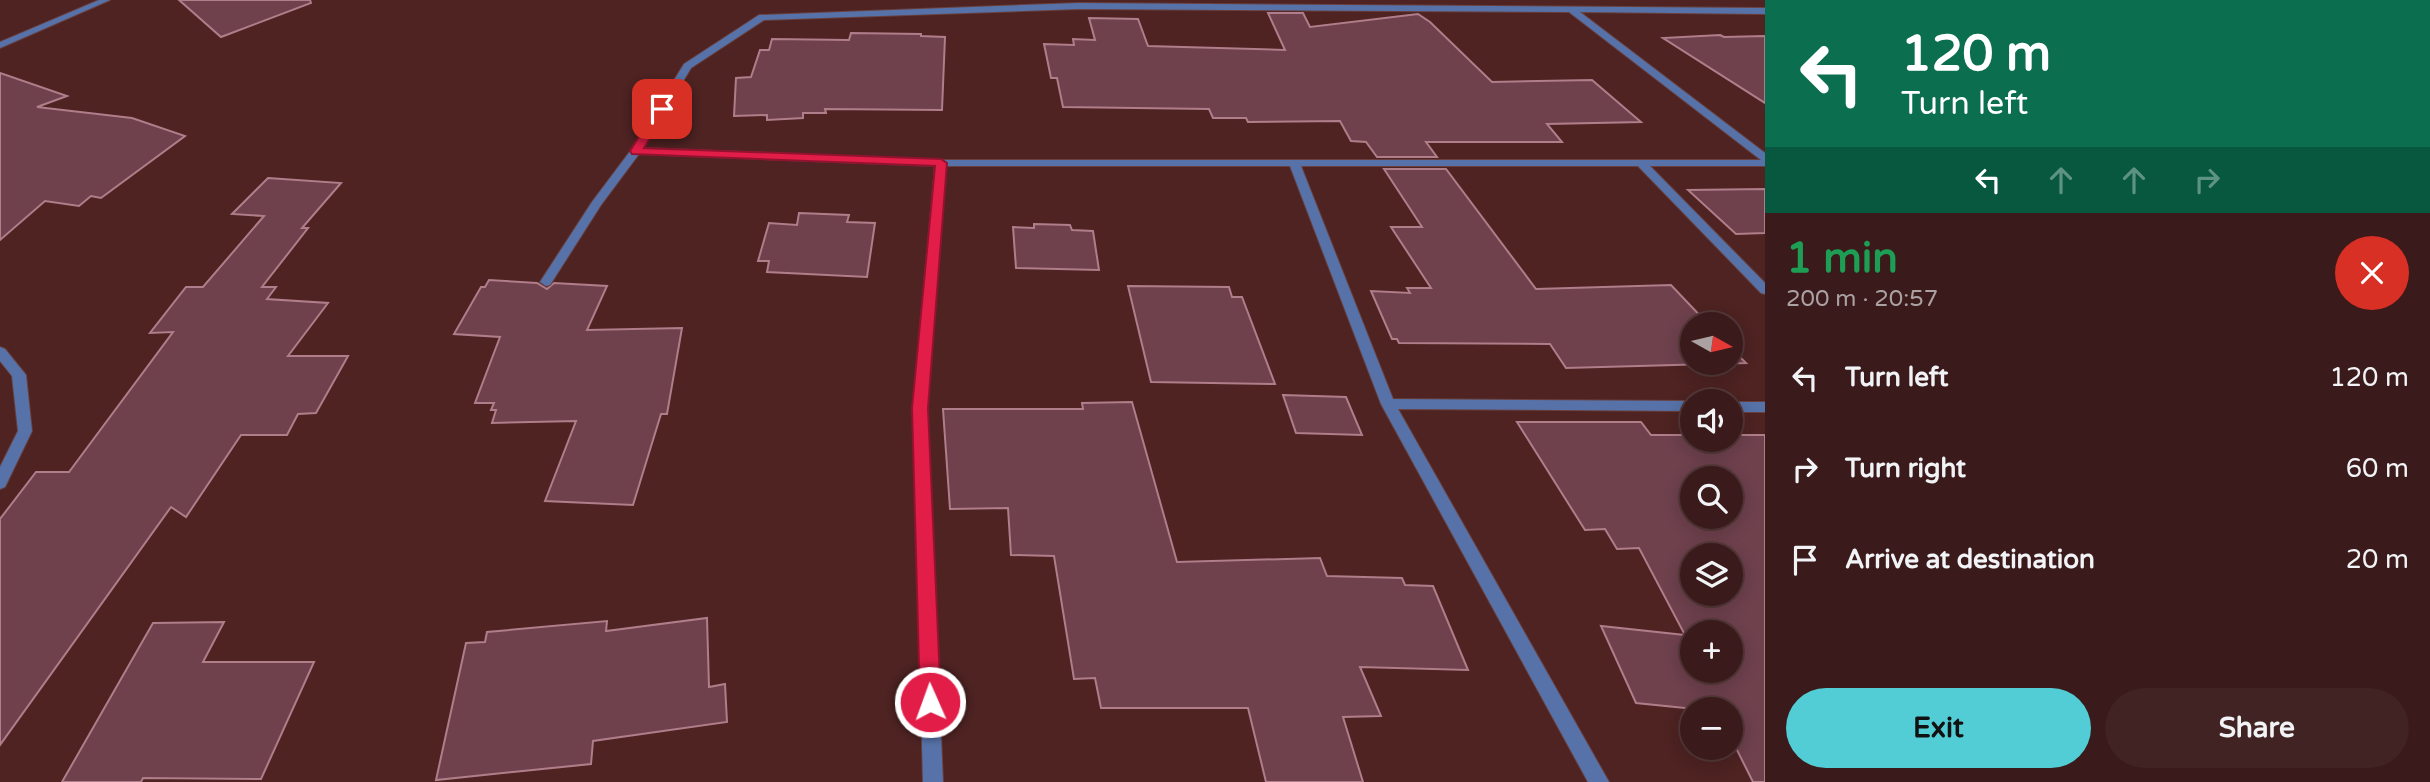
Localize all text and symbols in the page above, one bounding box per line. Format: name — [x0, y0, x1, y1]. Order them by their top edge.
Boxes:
text: 120 m — [1901, 25, 2051, 84]
icon: left — [1786, 28, 1877, 119]
pin — [632, 79, 692, 139]
text: Turn left — [1901, 85, 2028, 123]
icon: arrive — [643, 90, 681, 128]
icon: left — [1969, 161, 2007, 199]
icon: ahead — [2042, 161, 2080, 199]
icon: ahead — [2115, 161, 2153, 199]
icon: right — [2188, 161, 2226, 199]
text: 1 min — [1786, 233, 1898, 284]
button: close — [2335, 236, 2409, 310]
text: 200 m · 20:57 — [1786, 285, 1938, 313]
north arrow — [1680, 312, 1743, 374]
map controls — [1680, 312, 1743, 760]
icon: left — [1786, 359, 1824, 397]
text: Turn left — [1845, 362, 1948, 393]
text: 120 m — [2329, 362, 2409, 393]
button: sound — [1680, 389, 1743, 452]
icon: right — [1786, 450, 1824, 488]
text: Turn right — [1845, 453, 1966, 484]
text: 60 m — [2346, 453, 2409, 484]
button: search — [1680, 466, 1743, 529]
icon: arrive — [1786, 541, 1824, 579]
button: layers — [1680, 543, 1743, 606]
text: Arrive at destination — [1845, 544, 2095, 575]
text: 20 m — [2346, 544, 2409, 575]
button: + — [1680, 620, 1743, 683]
position arrow — [893, 665, 967, 739]
button: Exit — [1786, 688, 2091, 768]
button: Share — [2105, 688, 2409, 768]
button: − — [1680, 697, 1743, 760]

